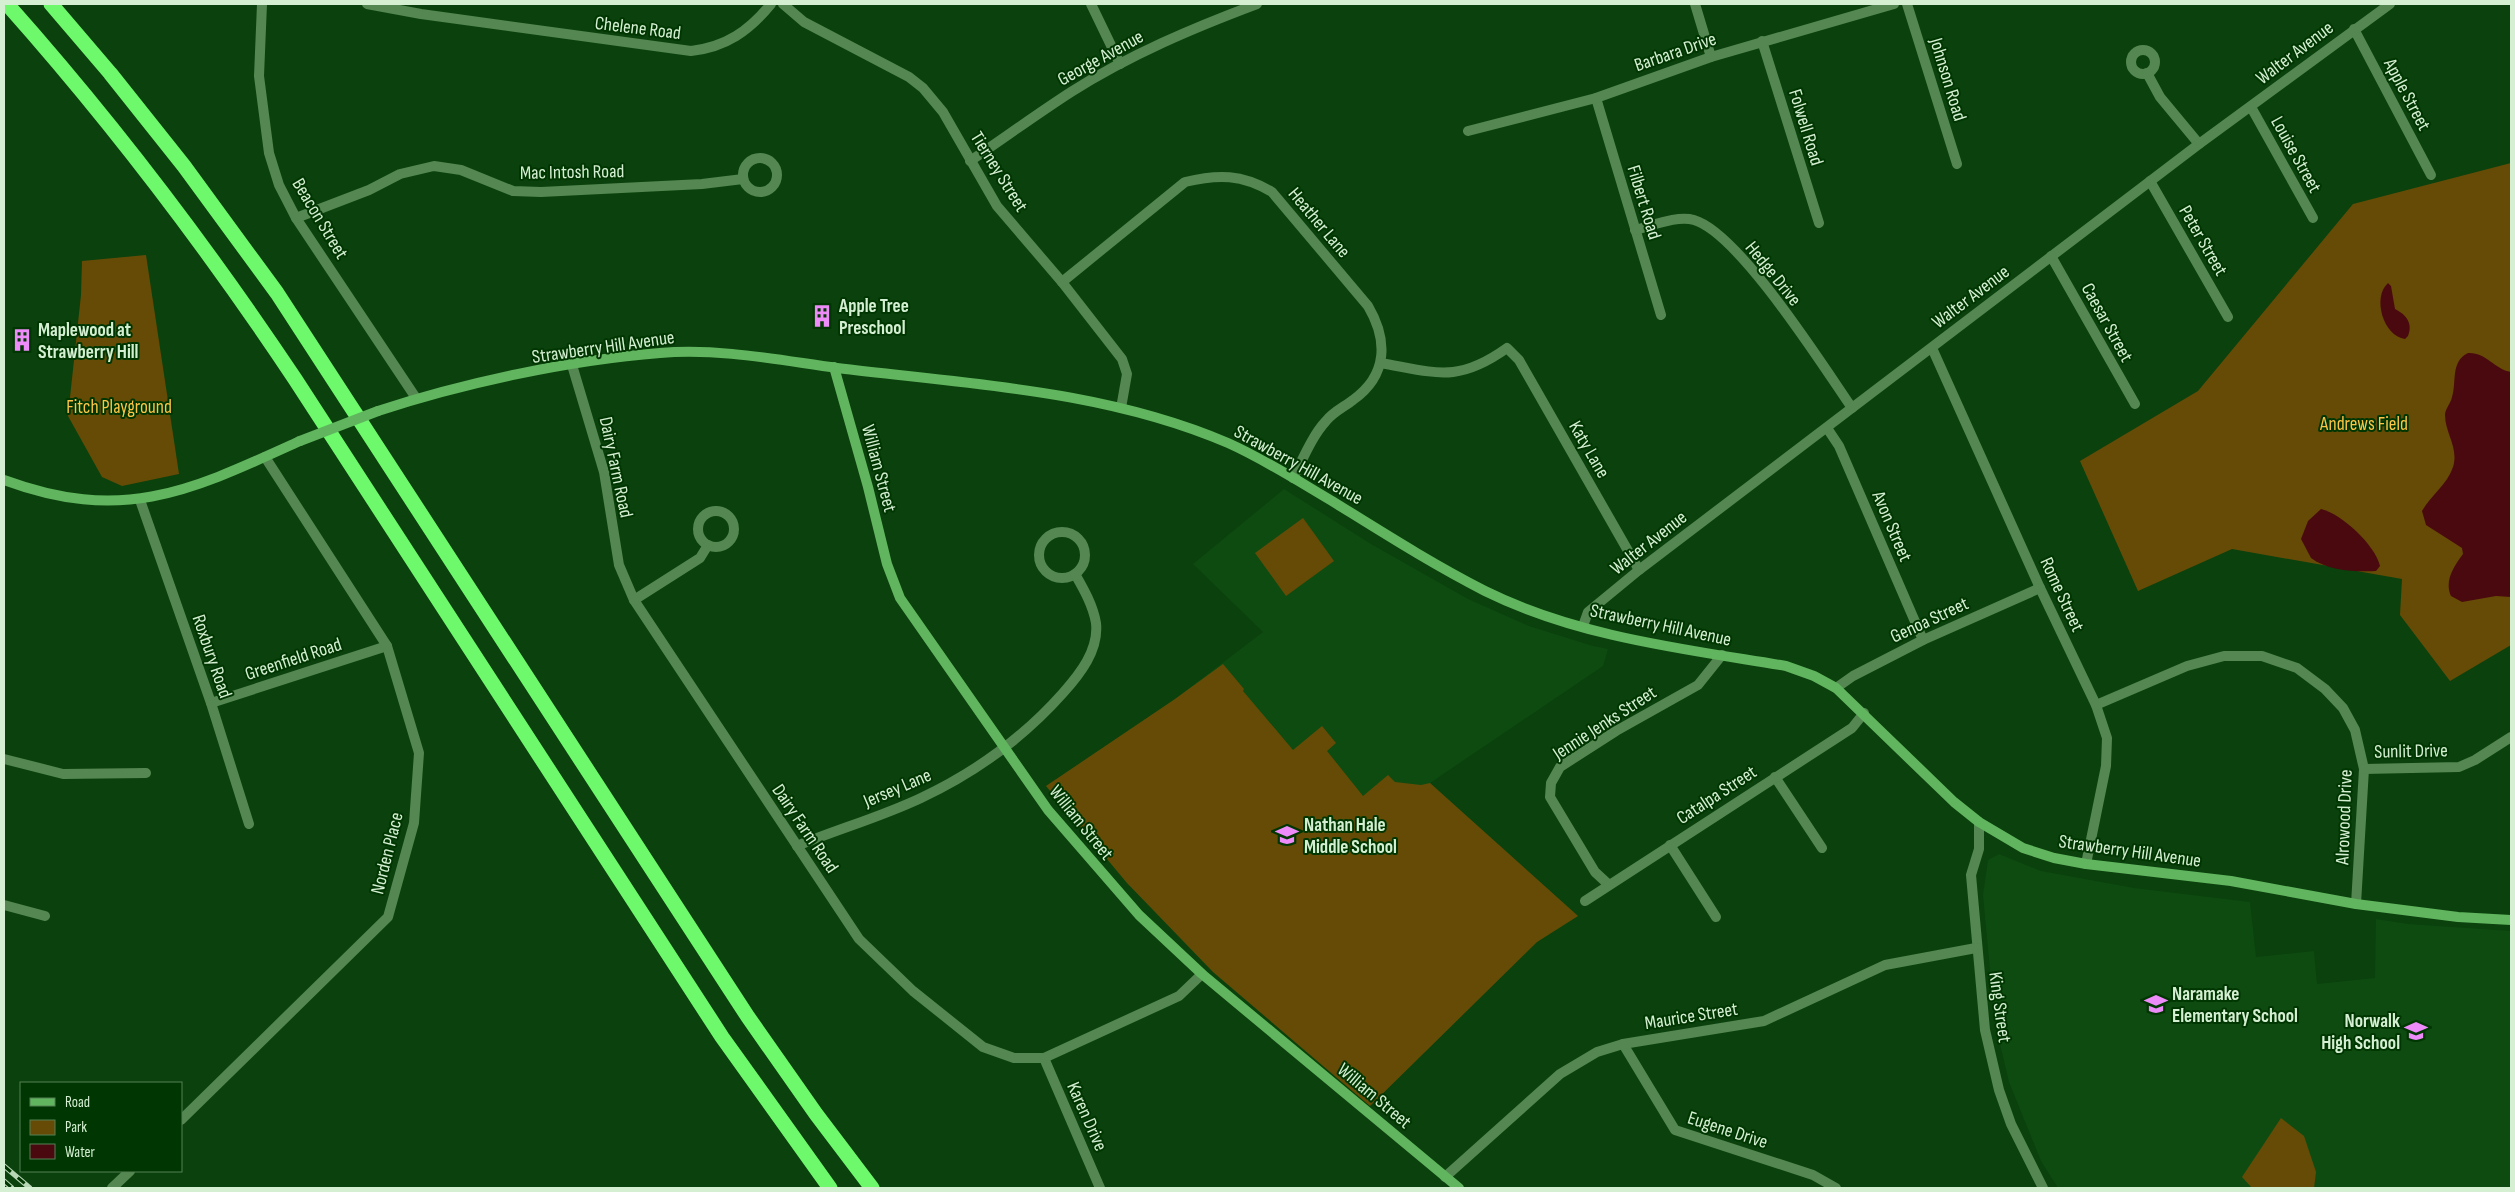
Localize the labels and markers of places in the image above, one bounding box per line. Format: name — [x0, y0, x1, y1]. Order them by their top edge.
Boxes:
place label: Apple Tree Preschool — [838, 295, 909, 340]
building icon: Apple Tree Preschool — [809, 303, 835, 329]
place label: Maplewood at Strawberry Hill — [38, 319, 138, 364]
building icon: Maplewood at Strawberry Hill — [9, 327, 35, 353]
place label: Nathan Hale Middle School — [1304, 814, 1397, 859]
school or university icon: Nathan Hale Middle School — [1274, 822, 1300, 848]
place label: Naramake Elementary School — [2172, 983, 2298, 1028]
school or university icon: Naramake Elementary School — [2143, 991, 2169, 1017]
place label: Norwalk High School — [2321, 1010, 2400, 1055]
school or university icon: Norwalk High School — [2403, 1018, 2429, 1044]

